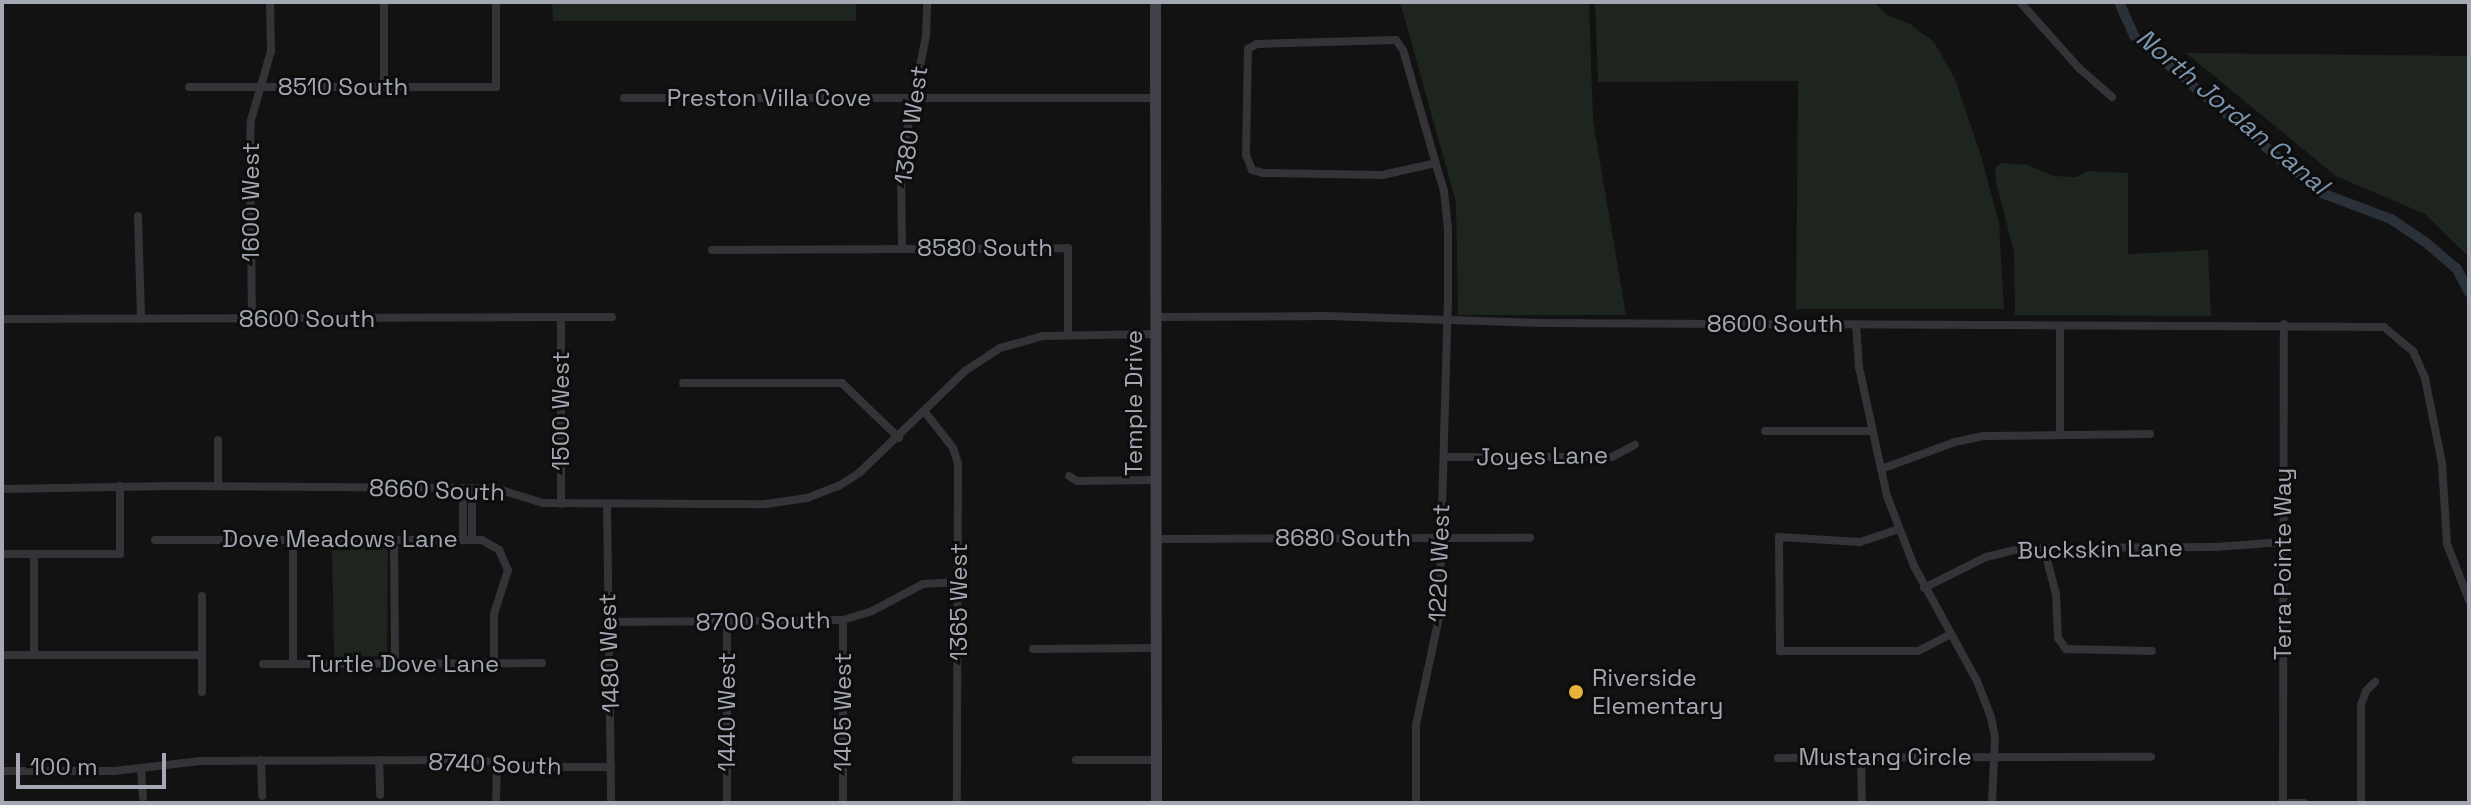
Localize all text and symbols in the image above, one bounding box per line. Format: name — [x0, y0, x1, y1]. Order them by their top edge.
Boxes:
water label: North Jordan Canal — [2130, 23, 2334, 201]
street label: 1380 West — [888, 64, 934, 186]
street label: 8510 South — [278, 73, 408, 101]
street label: Preston Villa Cove — [667, 84, 871, 112]
street label: 1600 West — [237, 142, 265, 262]
street label: 8580 South — [917, 234, 1053, 262]
street label: 8600 South — [239, 305, 375, 333]
street label: 8600 South — [1707, 310, 1843, 338]
street label: Temple Drive — [1120, 330, 1148, 476]
street label: 1500 West — [547, 351, 575, 471]
street label: Joyes Lane — [1476, 440, 1608, 472]
street label: Terra Pointe Way — [2269, 468, 2297, 660]
street label: 8660 South — [369, 473, 505, 507]
street label: 1220 West — [1423, 503, 1455, 623]
street label: 8680 South — [1275, 524, 1411, 552]
street label: Dove Meadows Lane — [222, 525, 458, 553]
street label: Buckskin Lane — [2017, 533, 2183, 565]
street label: 1365 West — [945, 543, 973, 661]
street label: 1480 West — [593, 593, 625, 713]
street label: 8700 South — [695, 605, 831, 637]
street label: Turtle Dove Lane — [307, 650, 499, 678]
street label: 1440 West — [713, 652, 741, 772]
street label: 1405 West — [829, 652, 857, 772]
place label: Riverside Elementary — [1592, 664, 1723, 720]
marker: Riverside Elementary — [1567, 683, 1585, 701]
scale bar — [20, 737, 170, 787]
street label: Mustang Circle — [1798, 743, 1972, 771]
street label: 8740 South — [428, 747, 562, 781]
text: 100 m — [30, 751, 98, 782]

